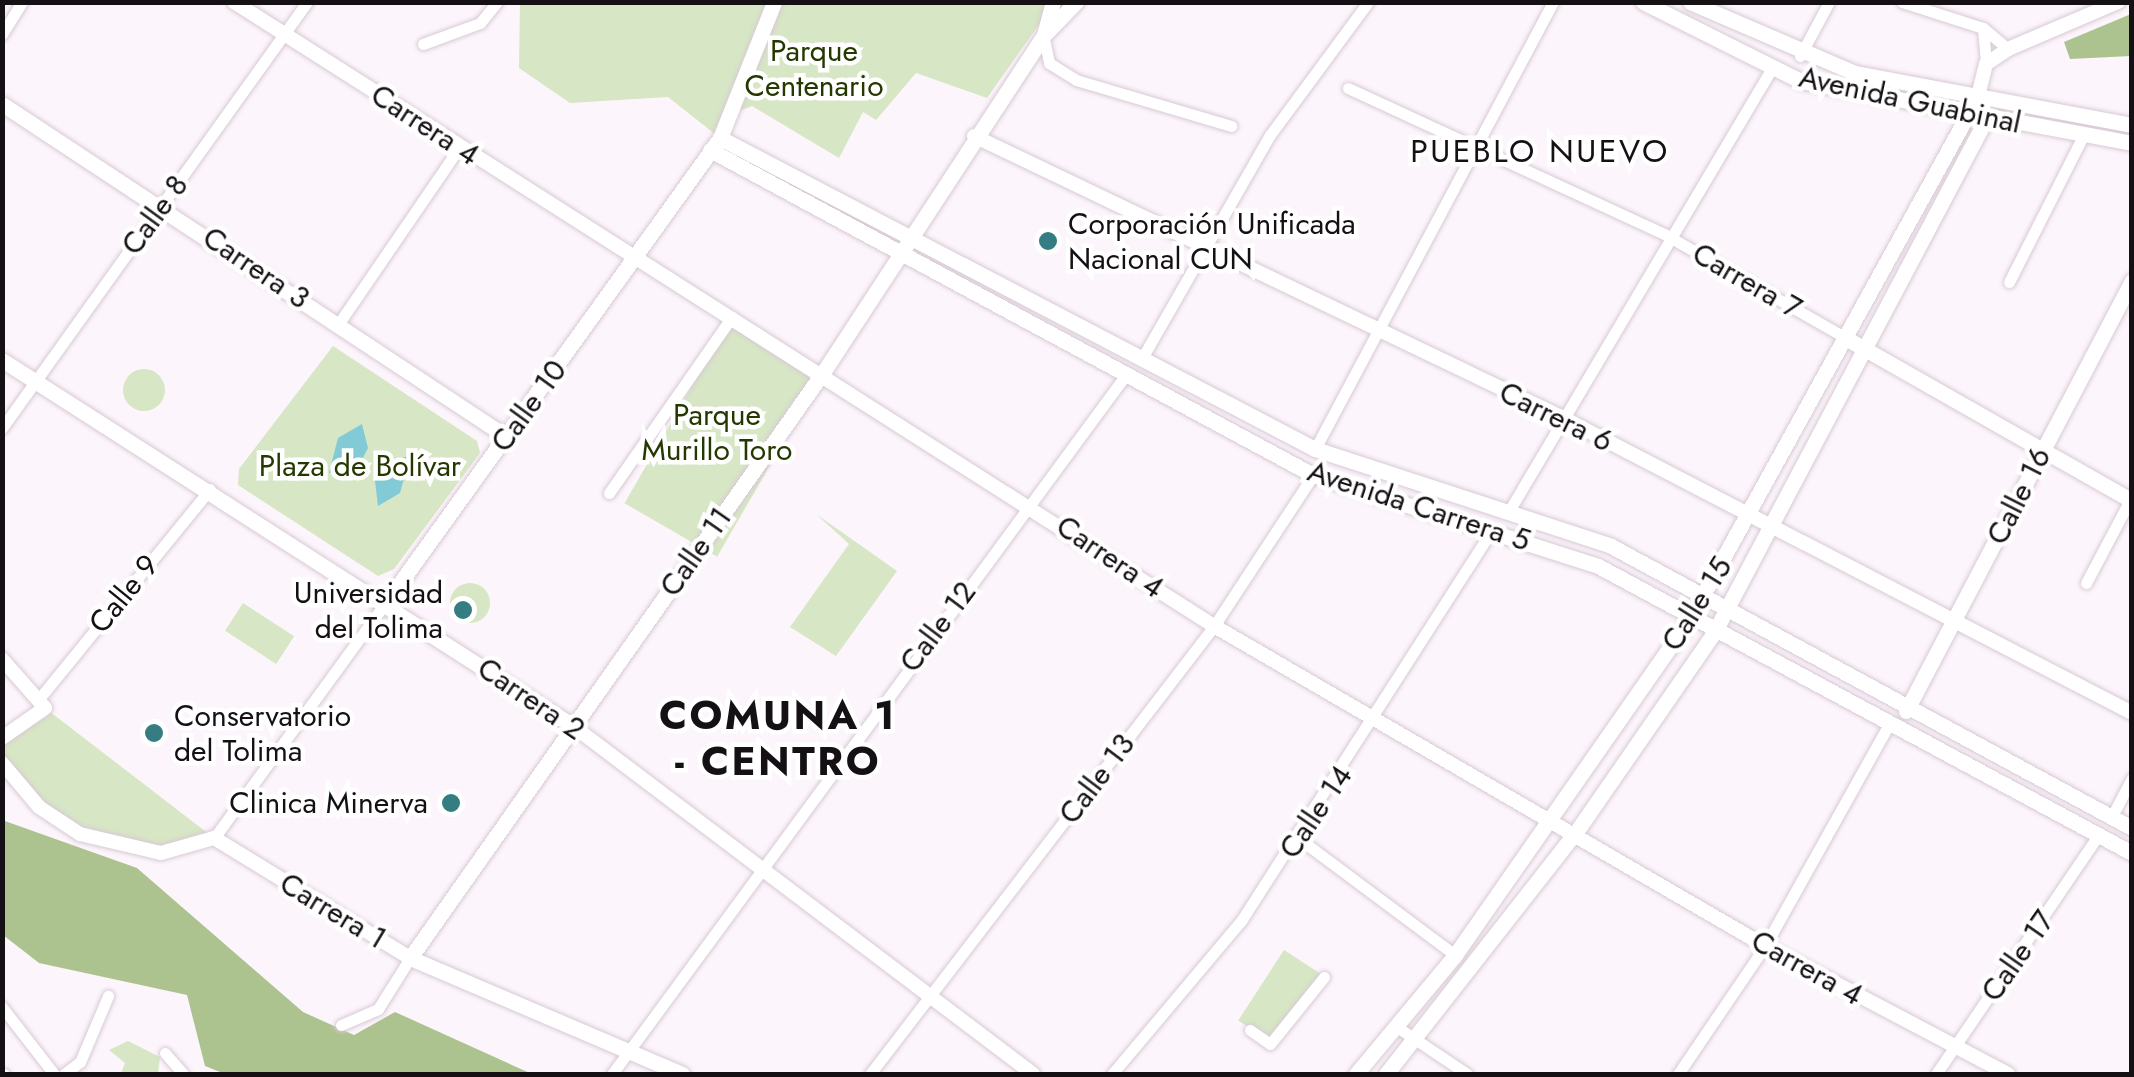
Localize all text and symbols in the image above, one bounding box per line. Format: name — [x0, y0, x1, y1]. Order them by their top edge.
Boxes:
park label: Parque Centenario — [744, 33, 884, 104]
street label: Avenida Guabinal — [1796, 59, 2024, 141]
street label: Carrera 4 — [364, 77, 486, 173]
district label: PUEBLO NUEVO — [1410, 132, 1670, 170]
street label: Calle 8 — [114, 168, 196, 262]
place label: Corporación Unificada Nacional CUN — [1068, 206, 1356, 276]
street label: Carrera 3 — [196, 219, 316, 317]
marker: Corporación Unificada Nacional CUN — [1037, 230, 1059, 252]
street label: Carrera 7 — [1686, 235, 1808, 327]
street label: Calle 10 — [484, 353, 574, 459]
street label: Carrera 6 — [1493, 374, 1619, 460]
park label: Parque Murillo Toro — [642, 397, 792, 468]
street label: Calle 16 — [1979, 441, 2059, 551]
park label: Plaza de Bolívar — [259, 448, 461, 484]
street label: Avenida Carrera 5 — [1303, 453, 1535, 559]
street label: Calle 11 — [653, 501, 739, 603]
street label: Carrera 4 — [1049, 508, 1171, 606]
street label: Calle 9 — [82, 548, 166, 640]
street label: Calle 15 — [1654, 551, 1740, 657]
place label: Universidad del Tolima — [294, 575, 443, 646]
street label: Calle 12 — [892, 575, 984, 679]
marker: Universidad del Tolima — [452, 599, 474, 621]
street label: Carrera 2 — [471, 650, 591, 748]
district label: COMUNA 1 - CENTRO — [659, 691, 897, 785]
place label: Conservatorio del Tolima — [174, 698, 351, 768]
marker: Conservatorio del Tolima — [143, 722, 165, 744]
street label: Calle 13 — [1052, 727, 1142, 831]
street label: Calle 14 — [1272, 759, 1360, 865]
place label: Clinica Minerva — [229, 785, 428, 821]
marker: Clinica Minerva — [438, 790, 464, 816]
street label: Carrera 1 — [273, 865, 393, 957]
street label: Calle 17 — [1974, 904, 2062, 1008]
street label: Carrera 4 — [1745, 923, 1869, 1013]

